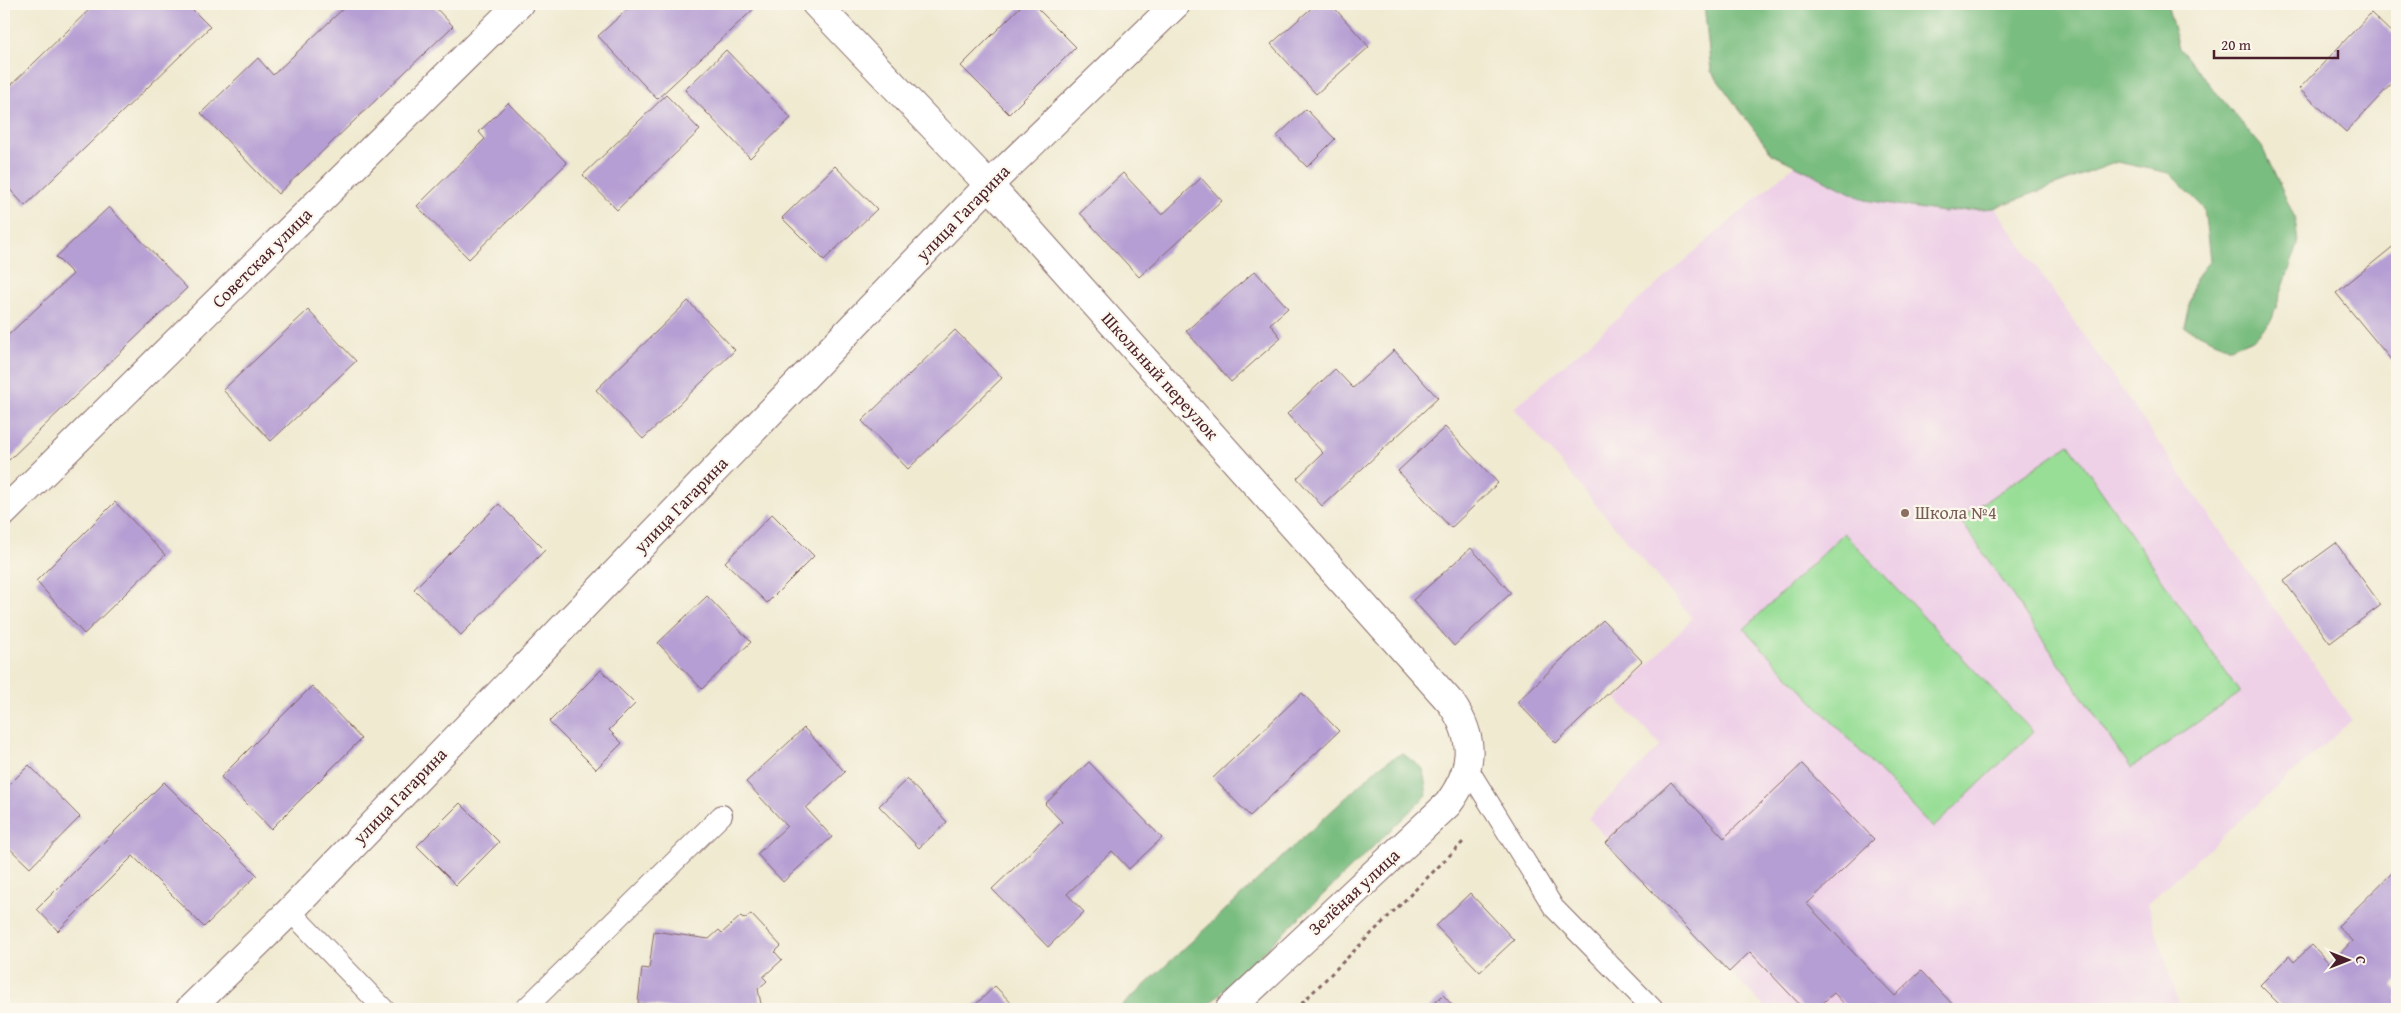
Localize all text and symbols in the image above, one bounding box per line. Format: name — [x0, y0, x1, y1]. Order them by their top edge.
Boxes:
scale bar — [2214, 28, 2337, 60]
text: 20 m — [2221, 34, 2252, 55]
street label: улица Гагарина — [909, 158, 1016, 268]
street label: Советская улица — [205, 201, 318, 314]
street label: Школьный переулок — [1095, 306, 1226, 446]
street label: улица Гагарина — [627, 450, 734, 560]
place label: Школа №4 — [1915, 499, 1997, 526]
marker: Школа №4 — [1899, 507, 1911, 519]
street label: улица Гагарина — [346, 741, 453, 851]
street label: Зелёная улица — [1302, 842, 1406, 941]
north arrow — [2324, 936, 2374, 986]
text: С — [2351, 956, 2371, 964]

